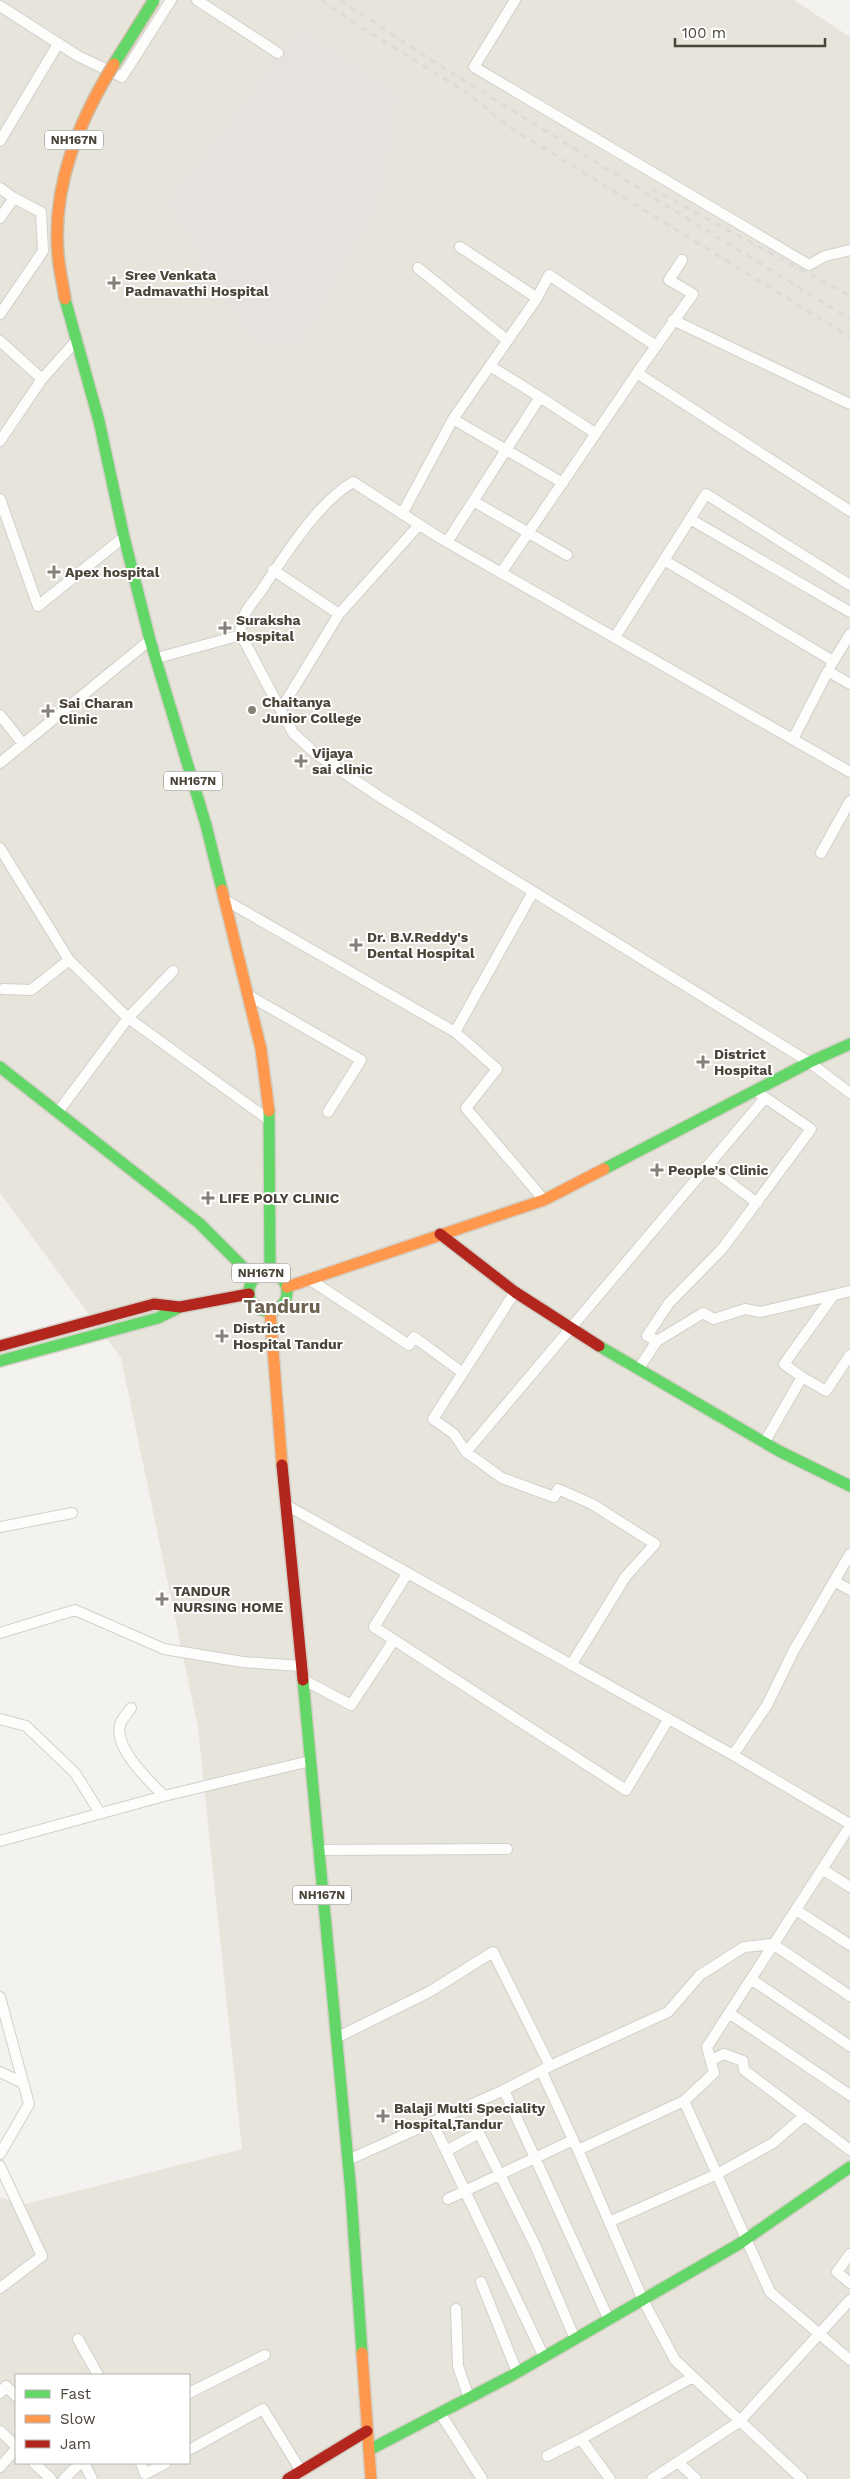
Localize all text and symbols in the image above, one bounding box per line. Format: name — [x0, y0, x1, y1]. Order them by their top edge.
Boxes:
scale bar — [675, 15, 825, 47]
text: 100 m — [682, 24, 726, 42]
road number: NH167N — [45, 130, 103, 150]
place label: Sree Venkata Padmavathi Hospital — [125, 267, 269, 299]
marker: Sree Venkata Padmavathi Hospital — [107, 276, 121, 290]
place label: Apex hospital — [65, 564, 160, 580]
marker: Apex hospital — [47, 565, 61, 579]
place label: Suraksha Hospital — [236, 612, 302, 644]
marker: Suraksha Hospital — [218, 621, 232, 635]
place label: Chaitanya Junior College — [262, 694, 361, 726]
place label: Sai Charan Clinic — [59, 695, 133, 727]
marker: Sai Charan Clinic — [41, 704, 55, 718]
marker: Chaitanya Junior College — [246, 704, 258, 716]
place label: Vijaya sai clinic — [312, 745, 373, 777]
marker: Vijaya sai clinic — [294, 754, 308, 768]
road number: NH167N — [164, 771, 222, 790]
place label: Dr. B.V.Reddy's Dental Hospital — [367, 929, 475, 961]
marker: Dr. B.V.Reddy's Dental Hospital — [349, 938, 363, 952]
place label: District Hospital — [714, 1046, 772, 1078]
marker: District Hospital — [696, 1055, 710, 1069]
place label: People's Clinic — [668, 1162, 769, 1178]
marker: People's Clinic — [650, 1163, 664, 1177]
place label: LIFE POLY CLINIC — [219, 1190, 340, 1206]
marker: LIFE POLY CLINIC — [201, 1191, 215, 1205]
road number: NH167N — [232, 1264, 290, 1282]
district label: Tanduru — [243, 1295, 321, 1318]
place label: District Hospital Tandur — [233, 1320, 343, 1352]
marker: District Hospital Tandur — [215, 1329, 229, 1343]
place label: TANDUR NURSING HOME — [173, 1583, 283, 1615]
marker: TANDUR NURSING HOME — [155, 1592, 169, 1606]
road number: NH167N — [293, 1886, 351, 1904]
place label: Balaji Multi Speciality Hospital,Tandur — [394, 2100, 545, 2132]
marker: Balaji Multi Speciality Hospital,Tandur — [376, 2109, 390, 2123]
legend — [15, 2374, 190, 2464]
text: Fast — [60, 2385, 92, 2403]
text: Slow — [60, 2410, 96, 2428]
text: Jam — [60, 2435, 91, 2453]

